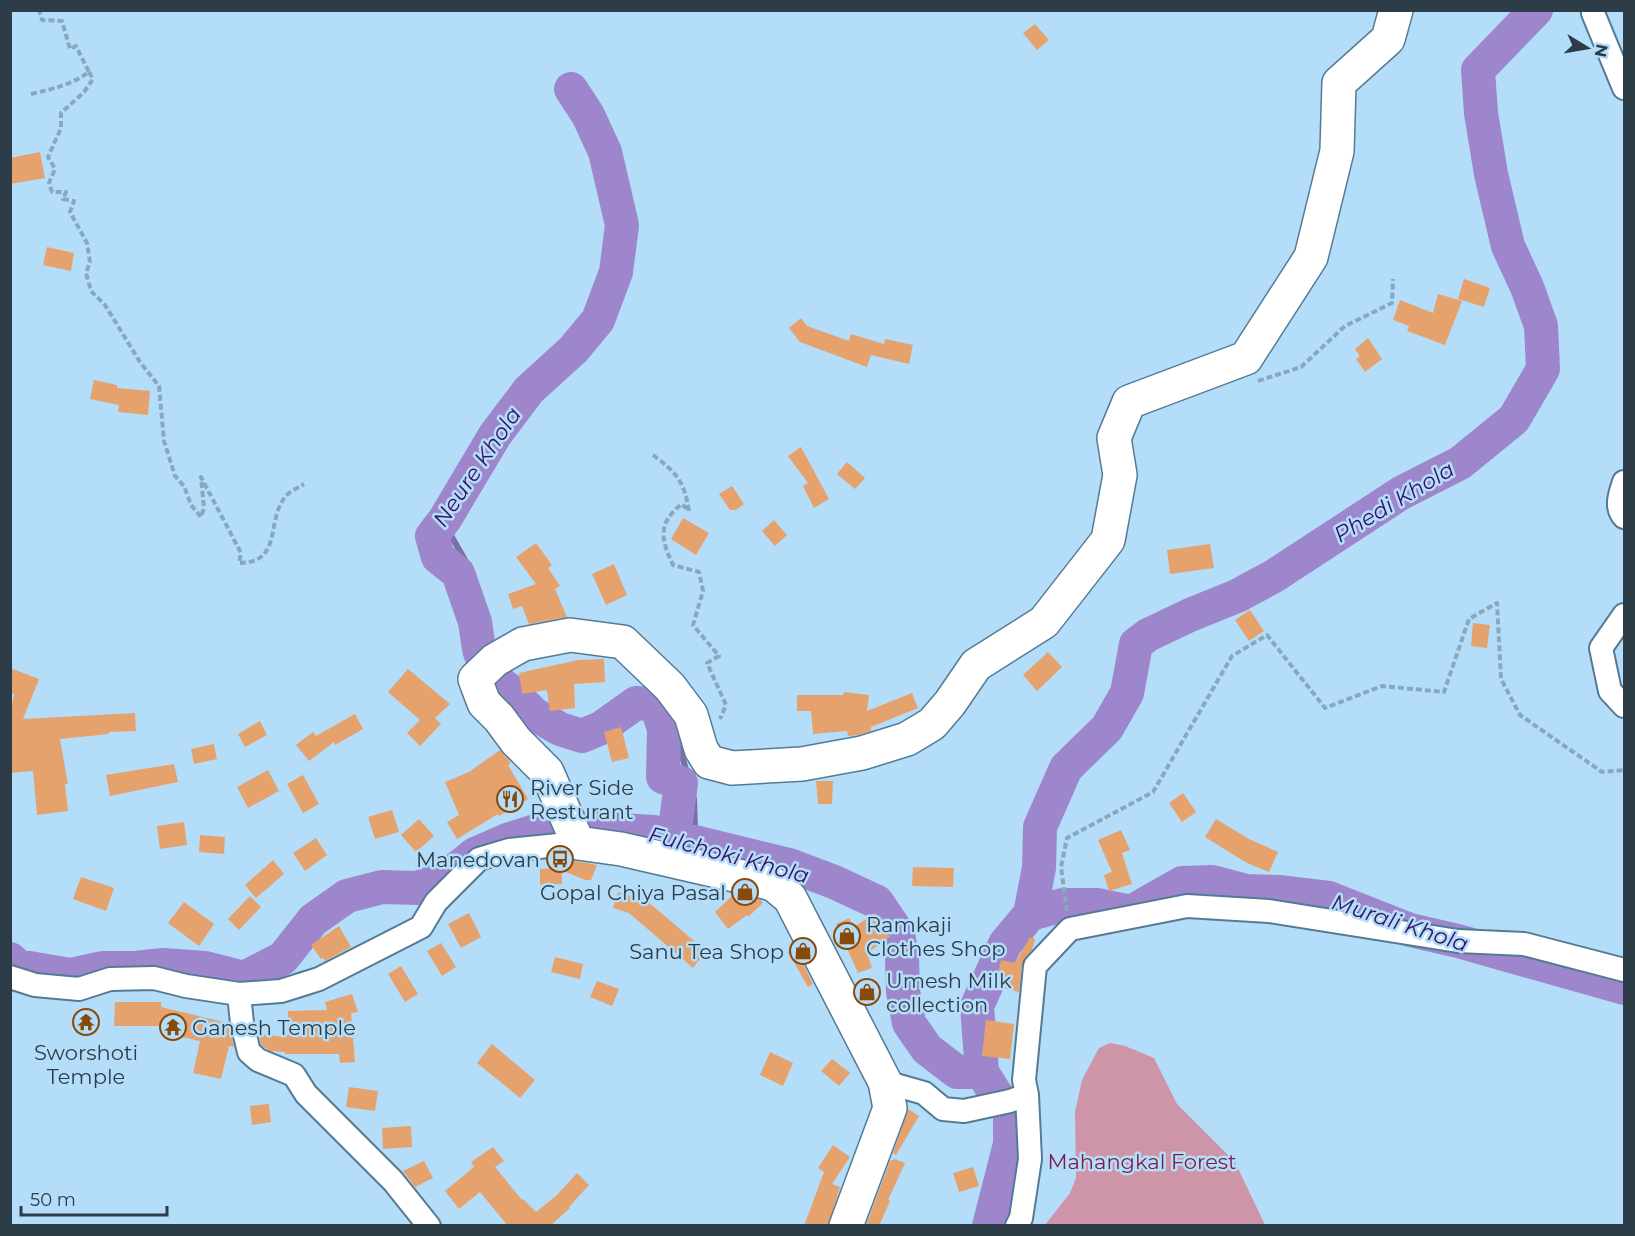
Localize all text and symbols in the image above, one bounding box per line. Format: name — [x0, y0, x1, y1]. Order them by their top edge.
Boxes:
north arrow — [1557, 18, 1617, 78]
text: N — [1591, 43, 1612, 59]
water label: Neure Khola — [427, 402, 527, 532]
water label: Phedi Khola — [1329, 455, 1459, 549]
place label: River Side Resturant — [530, 775, 634, 824]
restaurant icon: River Side Resturant — [495, 784, 525, 814]
water label: Fulchoki Khola — [646, 821, 812, 889]
bus stop icon: Manedovan — [545, 844, 575, 874]
place label: Manedovan — [416, 847, 540, 872]
shop icon: Gopal Chiya Pasal — [730, 877, 760, 907]
place label: Gopal Chiya Pasal — [540, 880, 726, 905]
water label: Murali Khola — [1328, 888, 1472, 958]
place label: Ramkaji Clothes Shop — [866, 912, 1005, 961]
shop icon: Ramkaji Clothes Shop — [832, 921, 862, 951]
shop icon: Sanu Tea Shop — [788, 936, 818, 966]
place label: Sanu Tea Shop — [629, 939, 784, 964]
place label: Umesh Milk collection — [886, 968, 1012, 1017]
shop icon: Umesh Milk collection — [852, 977, 882, 1007]
temple icon: Sworshoti Temple — [71, 1007, 101, 1037]
temple icon: Ganesh Temple — [158, 1012, 188, 1042]
place label: Ganesh Temple — [192, 1015, 356, 1040]
place label: Sworshoti Temple — [34, 1040, 138, 1089]
park label: Mahangkal Forest — [1047, 1149, 1237, 1174]
scale bar — [21, 1179, 166, 1217]
text: 50 m — [30, 1189, 76, 1211]

